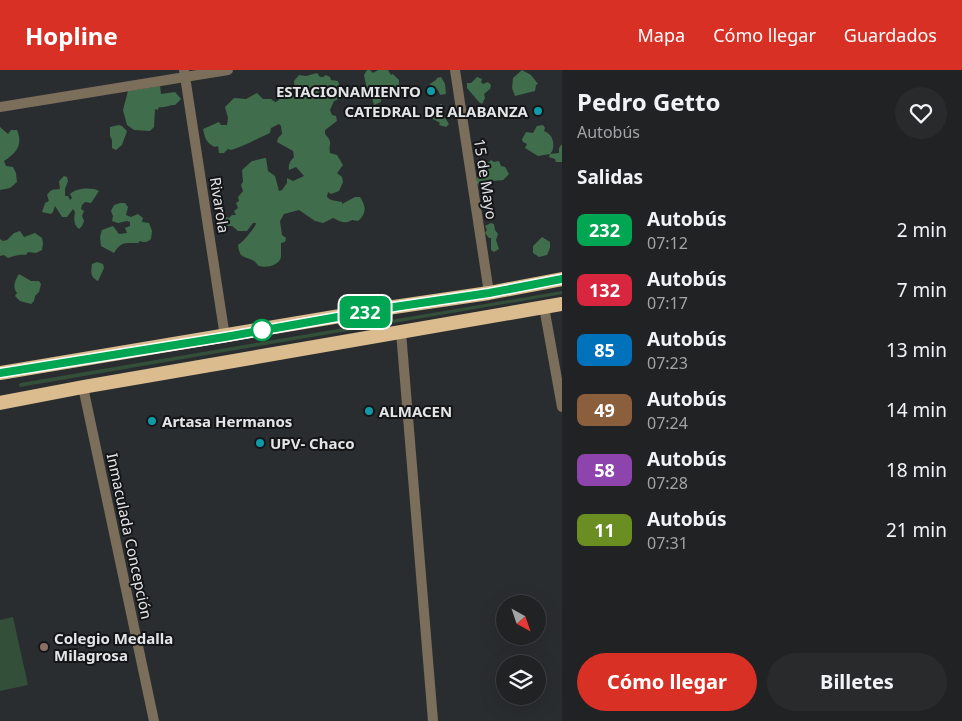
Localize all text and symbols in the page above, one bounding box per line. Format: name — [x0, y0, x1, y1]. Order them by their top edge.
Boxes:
text: Hopline — [25, 19, 118, 52]
text: Mapa — [638, 23, 685, 47]
text: Cómo llegar — [713, 23, 816, 47]
text: Guardados — [844, 23, 937, 47]
place label: ESTACIONAMIENTO — [276, 81, 421, 101]
marker: ESTACIONAMIENTO — [425, 85, 437, 97]
text: Pedro Getto — [577, 85, 720, 118]
button: heart — [895, 87, 947, 139]
place label: CATEDRAL DE ALABANZA — [344, 101, 529, 121]
marker: CATEDRAL DE ALABANZA — [532, 105, 544, 117]
text: Autobús — [577, 121, 640, 143]
street label: 15 de Mayo — [470, 137, 502, 221]
text: Salidas — [577, 164, 643, 190]
street label: Rivarola — [206, 176, 234, 234]
text: Autobús — [647, 206, 727, 232]
text: 2 min — [897, 217, 947, 243]
text: 232 — [589, 218, 620, 242]
text: 07:12 — [647, 232, 688, 254]
text: Autobús — [647, 266, 727, 292]
text: 7 min — [897, 277, 947, 303]
text: 132 — [589, 278, 620, 302]
text: 07:17 — [647, 292, 688, 314]
line badge: 232 — [336, 296, 394, 328]
text: 232 — [350, 300, 380, 324]
unlabelled marker — [251, 319, 273, 341]
text: Autobús — [647, 326, 727, 352]
text: 13 min — [886, 337, 947, 363]
text: 85 — [594, 338, 615, 362]
text: 07:23 — [647, 352, 688, 374]
text: Autobús — [647, 386, 727, 412]
text: 14 min — [886, 397, 947, 423]
text: 49 — [594, 398, 615, 422]
place label: ALMACEN — [379, 401, 452, 421]
marker: ALMACEN — [363, 405, 375, 417]
place label: Artasa Hermanos — [162, 411, 292, 431]
text: 07:24 — [647, 412, 688, 434]
marker: Artasa Hermanos — [146, 415, 158, 427]
place label: UPV- Chaco — [270, 433, 355, 453]
marker: UPV- Chaco — [254, 437, 266, 449]
text: Autobús — [647, 446, 727, 472]
street label: Inmaculada Concepción — [103, 451, 157, 621]
text: 18 min — [886, 457, 947, 483]
text: 58 — [594, 458, 615, 482]
text: 07:28 — [647, 472, 688, 494]
text: Autobús — [647, 506, 727, 532]
text: 21 min — [886, 517, 947, 543]
text: 11 — [594, 518, 615, 542]
text: 07:31 — [647, 532, 688, 554]
north arrow — [496, 595, 546, 645]
map controls — [496, 595, 546, 705]
place label: Colegio Medalla Milagrosa — [54, 628, 173, 665]
marker: Colegio Medalla Milagrosa — [38, 641, 50, 653]
button: Cómo llegar — [577, 653, 757, 711]
button: Billetes — [767, 653, 947, 711]
button: layers — [496, 655, 546, 705]

